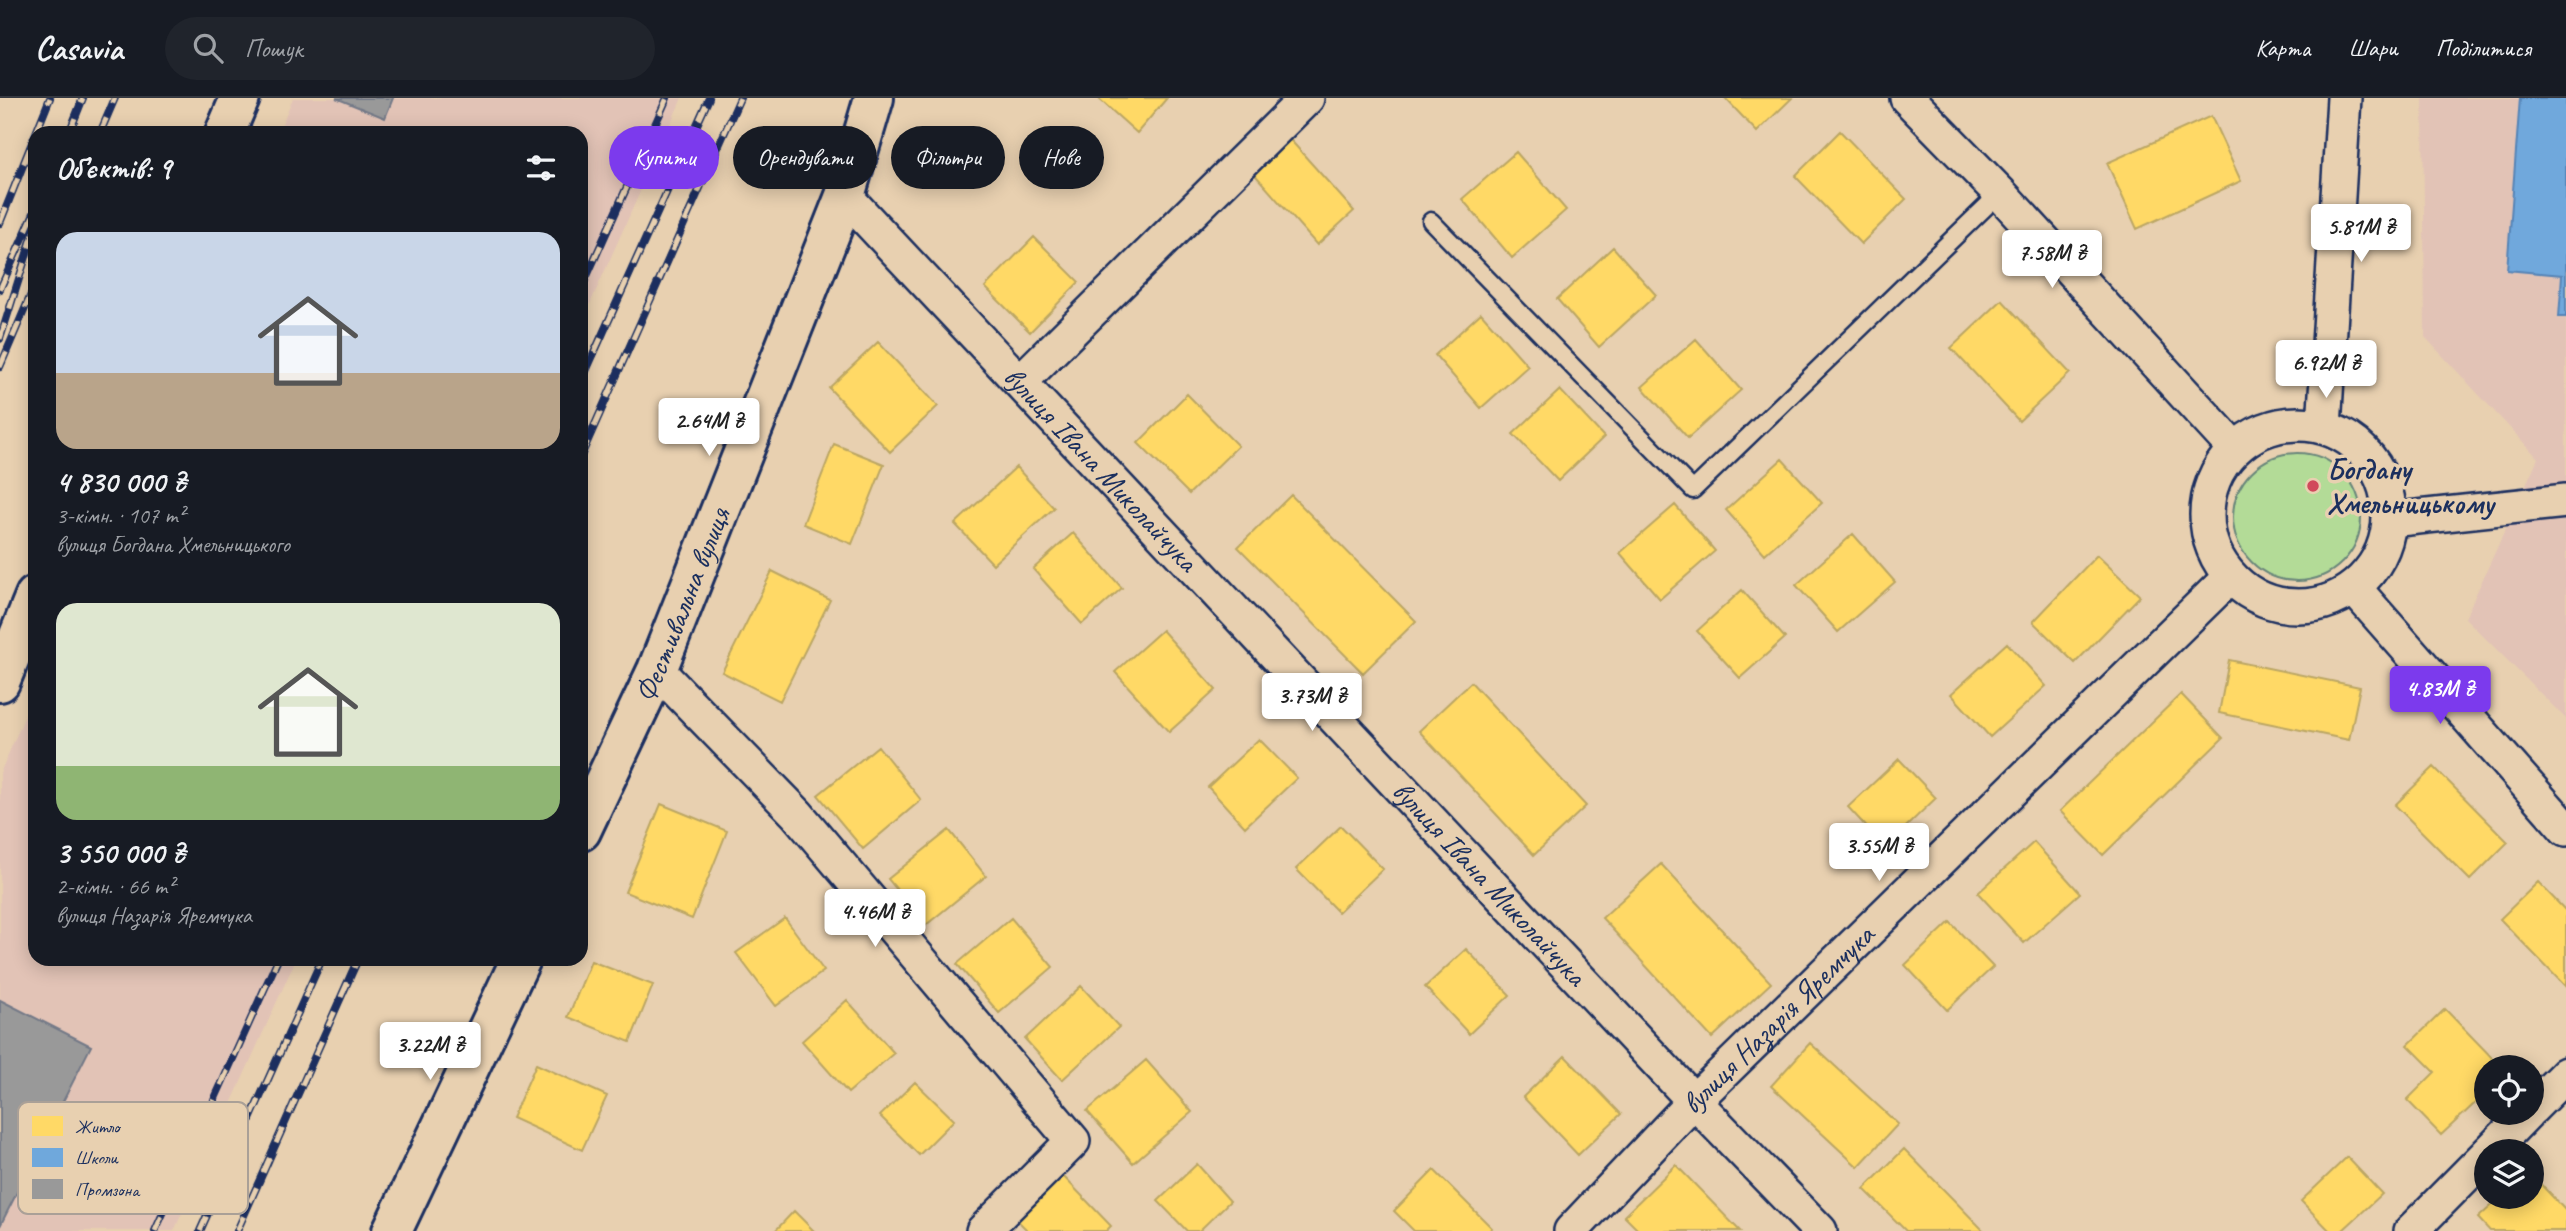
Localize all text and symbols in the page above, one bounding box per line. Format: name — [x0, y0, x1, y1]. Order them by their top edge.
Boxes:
search box — [165, 17, 655, 80]
text: Casavia — [35, 27, 123, 69]
icon: search — [189, 29, 227, 67]
text: Пошук — [245, 32, 303, 65]
text: Карта — [2255, 33, 2310, 63]
text: Шари — [2348, 33, 2398, 63]
text: Поділитися — [2436, 33, 2531, 63]
chip: Купити — [609, 126, 719, 189]
chip: Орендувати — [733, 126, 877, 189]
chip: Фільтри — [891, 126, 1005, 189]
chip: Нове — [1019, 126, 1104, 189]
text: Об’єктів: 9 — [56, 149, 171, 187]
icon: filters — [522, 149, 560, 187]
pin: 5.81M ₴ — [2296, 204, 2426, 264]
text: 5.81M ₴ — [2327, 212, 2395, 241]
pin: 7.58M ₴ — [1987, 230, 2117, 290]
text: 7.58M ₴ — [2018, 238, 2086, 267]
icon: home — [245, 278, 371, 404]
pin: 6.92M ₴ — [2261, 341, 2391, 400]
text: 6.92M ₴ — [2292, 348, 2360, 377]
street label: вулиця Івана Миколайчука — [995, 358, 1208, 581]
pin: 2.64M ₴ — [644, 398, 774, 458]
text: 2.64M ₴ — [675, 406, 743, 435]
place label: Богдану Хмельницькому — [2327, 450, 2496, 522]
text: 4 830 000 ₴ — [56, 463, 186, 501]
marker: Богдану Хмельницькому — [2305, 478, 2321, 494]
text: 3-кімн. · 107 m² — [56, 501, 185, 530]
street label: Фестивальна вулиця — [626, 501, 739, 708]
text: вулиця Богдана Хмельницького — [56, 530, 290, 559]
icon: home — [245, 649, 371, 775]
pin: 4.83M ₴ — [2375, 666, 2505, 726]
pin: 3.73M ₴ — [1247, 674, 1377, 733]
text: 4.83M ₴ — [2406, 674, 2474, 703]
text: 3.73M ₴ — [1278, 681, 1346, 710]
street label: вулиця Івана Миколайчука — [1384, 772, 1596, 995]
pin: 3.55M ₴ — [1814, 824, 1944, 883]
text: 3.55M ₴ — [1845, 831, 1913, 860]
text: 3 550 000 ₴ — [56, 834, 185, 872]
text: 2-кімн. · 66 m² — [56, 872, 174, 901]
pin: 4.46M ₴ — [810, 890, 940, 949]
text: 4.46M ₴ — [841, 897, 909, 926]
text: вулиця Назарія Яремчука — [56, 901, 252, 930]
street label: вулиця Назарія Яремчука — [1673, 915, 1884, 1122]
pin: 3.22M ₴ — [365, 1023, 495, 1082]
text: 3.22M ₴ — [396, 1030, 464, 1059]
map controls — [2474, 1055, 2544, 1209]
button: locate — [2474, 1055, 2544, 1125]
legend — [18, 1102, 248, 1214]
text: Житло — [75, 1115, 122, 1139]
button: layers — [2474, 1139, 2544, 1209]
text: Школи — [75, 1146, 119, 1170]
text: Промзона — [75, 1178, 141, 1202]

